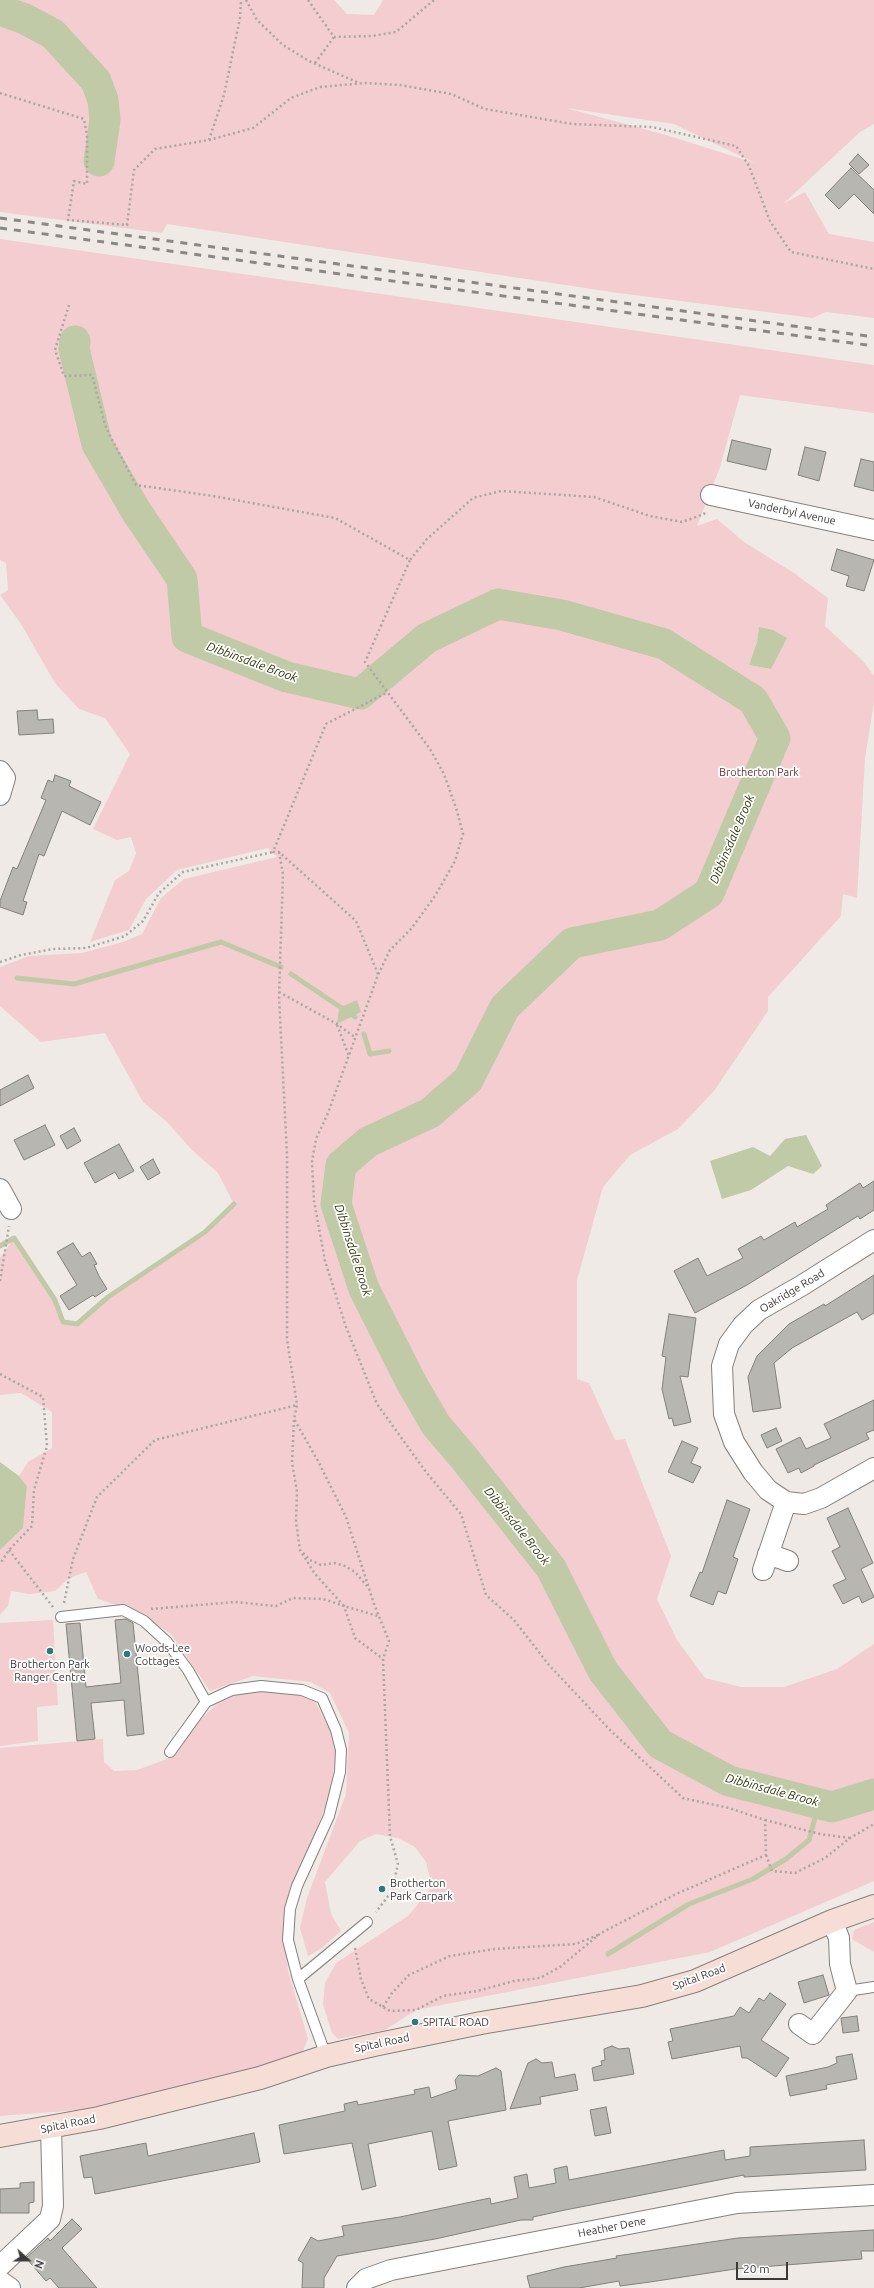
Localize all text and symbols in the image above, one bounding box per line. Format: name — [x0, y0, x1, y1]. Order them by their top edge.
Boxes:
street label: Vanderbyl Avenue — [747, 496, 837, 528]
water label: Dibbinsdale Brook — [205, 639, 299, 685]
park label: Brotherton Park — [719, 765, 799, 779]
water label: Dibbinsdale Brook — [707, 792, 757, 886]
water label: Dibbinsdale Brook — [331, 1202, 375, 1298]
street label: Oakridge Road — [757, 1266, 827, 1316]
water label: Dibbinsdale Brook — [481, 1484, 553, 1568]
place label: Woods-Lee Cottages — [135, 1641, 190, 1667]
marker: Brotherton Park Ranger Centre — [45, 1646, 55, 1656]
marker: Woods-Lee Cottages — [122, 1649, 132, 1659]
place label: Brotherton Park Ranger Centre — [10, 1657, 90, 1683]
water label: Dibbinsdale Brook — [724, 1771, 820, 1809]
place label: Brotherton Park Carpark — [390, 1876, 453, 1902]
marker: Brotherton Park Carpark — [377, 1884, 387, 1894]
street label: Spital Road — [671, 1961, 727, 1993]
place label: SPITAL ROAD — [423, 2015, 489, 2029]
marker: SPITAL ROAD — [410, 2017, 420, 2027]
street label: Spital Road — [353, 2031, 411, 2055]
street label: Spital Road — [39, 2112, 97, 2136]
street label: Heather Dene — [577, 2214, 647, 2240]
north arrow — [8, 2240, 48, 2280]
scale bar — [738, 2254, 790, 2280]
text: N — [32, 2258, 46, 2270]
text: 20 m — [743, 2262, 770, 2275]

